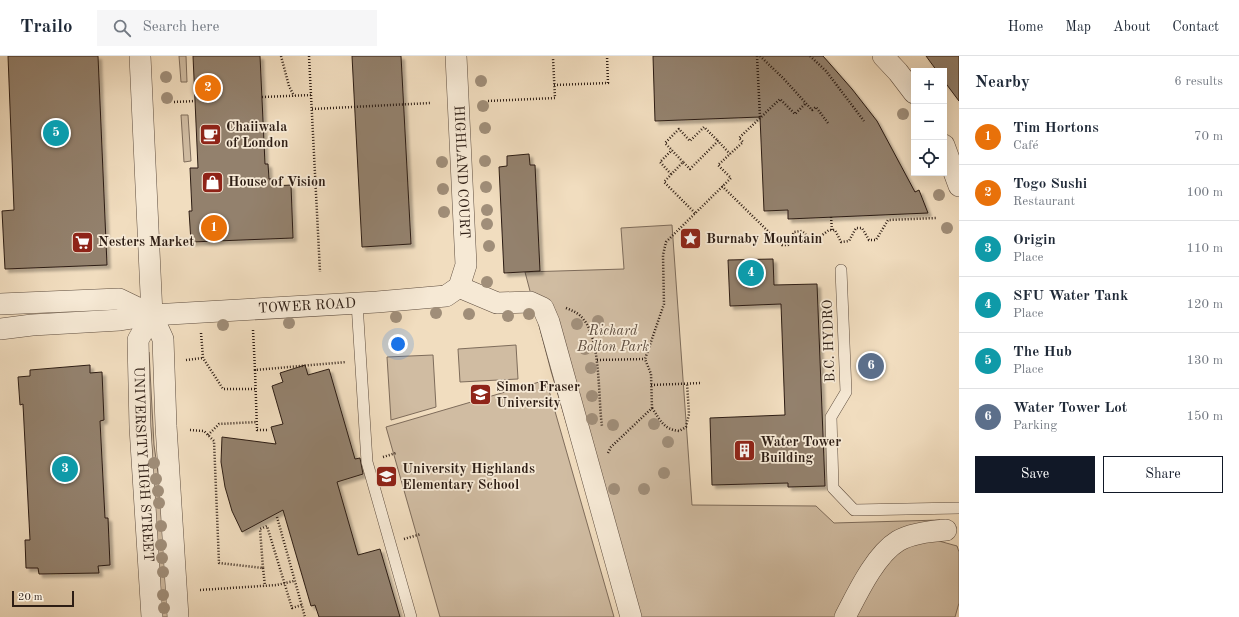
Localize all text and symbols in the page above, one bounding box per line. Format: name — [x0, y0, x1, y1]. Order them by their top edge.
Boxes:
search box — [97, 10, 377, 46]
icon: search — [111, 17, 133, 39]
text: Trailo — [20, 18, 73, 37]
text: Search here — [143, 20, 219, 35]
text: Home — [1008, 20, 1043, 34]
text: Map — [1065, 20, 1091, 34]
text: About — [1113, 20, 1150, 34]
text: Contact — [1172, 20, 1219, 34]
map controls — [911, 68, 947, 176]
button: + — [911, 68, 947, 104]
pin: 2 — [195, 73, 221, 103]
text: Nearby — [975, 74, 1030, 91]
text: 6 results — [1174, 75, 1223, 88]
button: − — [911, 104, 947, 140]
street label: HIGHLAND COURT — [451, 105, 472, 239]
pin: 5 — [43, 118, 69, 148]
place label: Chaiiwala of London — [226, 120, 289, 150]
text: Tim Hortons — [1013, 121, 1099, 136]
cafe icon: Chaiiwala of London — [197, 122, 223, 148]
text: 1 — [984, 130, 992, 143]
text: 70 m — [1194, 130, 1223, 143]
text: Café — [1013, 139, 1038, 152]
button: locate — [911, 140, 947, 176]
shop icon: House of Vision — [199, 169, 225, 195]
place label: House of Vision — [228, 175, 326, 189]
text: Togo Sushi — [1013, 177, 1087, 192]
text: 2 — [984, 186, 992, 199]
text: 100 m — [1186, 186, 1223, 199]
text: Restaurant — [1013, 195, 1075, 208]
pin: 1 — [201, 213, 227, 243]
place icon: Burnaby Mountain — [677, 226, 703, 252]
supermarket icon: Nesters Market — [70, 229, 96, 255]
place label: Burnaby Mountain — [706, 232, 823, 246]
text: Origin — [1013, 233, 1056, 248]
place label: Nesters Market — [98, 235, 194, 249]
text: 3 — [984, 242, 992, 255]
text: 110 m — [1186, 242, 1223, 255]
text: Place — [1013, 251, 1043, 264]
pin: 4 — [738, 258, 764, 288]
text: SFU Water Tank — [1013, 289, 1128, 304]
street label: TOWER ROAD — [258, 296, 356, 316]
text: 4 — [984, 298, 992, 311]
text: 120 m — [1186, 298, 1223, 311]
street label: B.C. HYDRO — [821, 299, 837, 383]
text: Place — [1013, 307, 1043, 320]
park label: Richard Bolton Park — [576, 324, 649, 354]
your location — [388, 334, 408, 354]
text: The Hub — [1013, 345, 1072, 360]
pin: 6 — [858, 351, 884, 381]
text: 5 — [984, 354, 992, 367]
text: 130 m — [1186, 354, 1223, 367]
text: Place — [1013, 363, 1043, 376]
street label: UNIVERSITY HIGH STREET — [132, 366, 156, 562]
place label: Simon Fraser University — [496, 380, 580, 410]
school or university icon: Simon Fraser University — [467, 382, 493, 408]
text: Water Tower Lot — [1013, 401, 1127, 416]
text: 6 — [984, 410, 992, 423]
text: 150 m — [1186, 410, 1223, 423]
text: Parking — [1013, 419, 1057, 432]
place label: Water Tower Building — [760, 435, 841, 465]
building icon: Water Tower Building — [732, 437, 758, 463]
pin: 3 — [52, 454, 78, 484]
button: Save — [975, 456, 1095, 493]
button: Share — [1103, 456, 1223, 493]
place label: University Highlands Elementary School — [402, 462, 535, 492]
school or university icon: University Highlands Elementary School — [374, 464, 400, 490]
scale bar — [12, 589, 74, 608]
text: 20 m — [18, 592, 43, 603]

